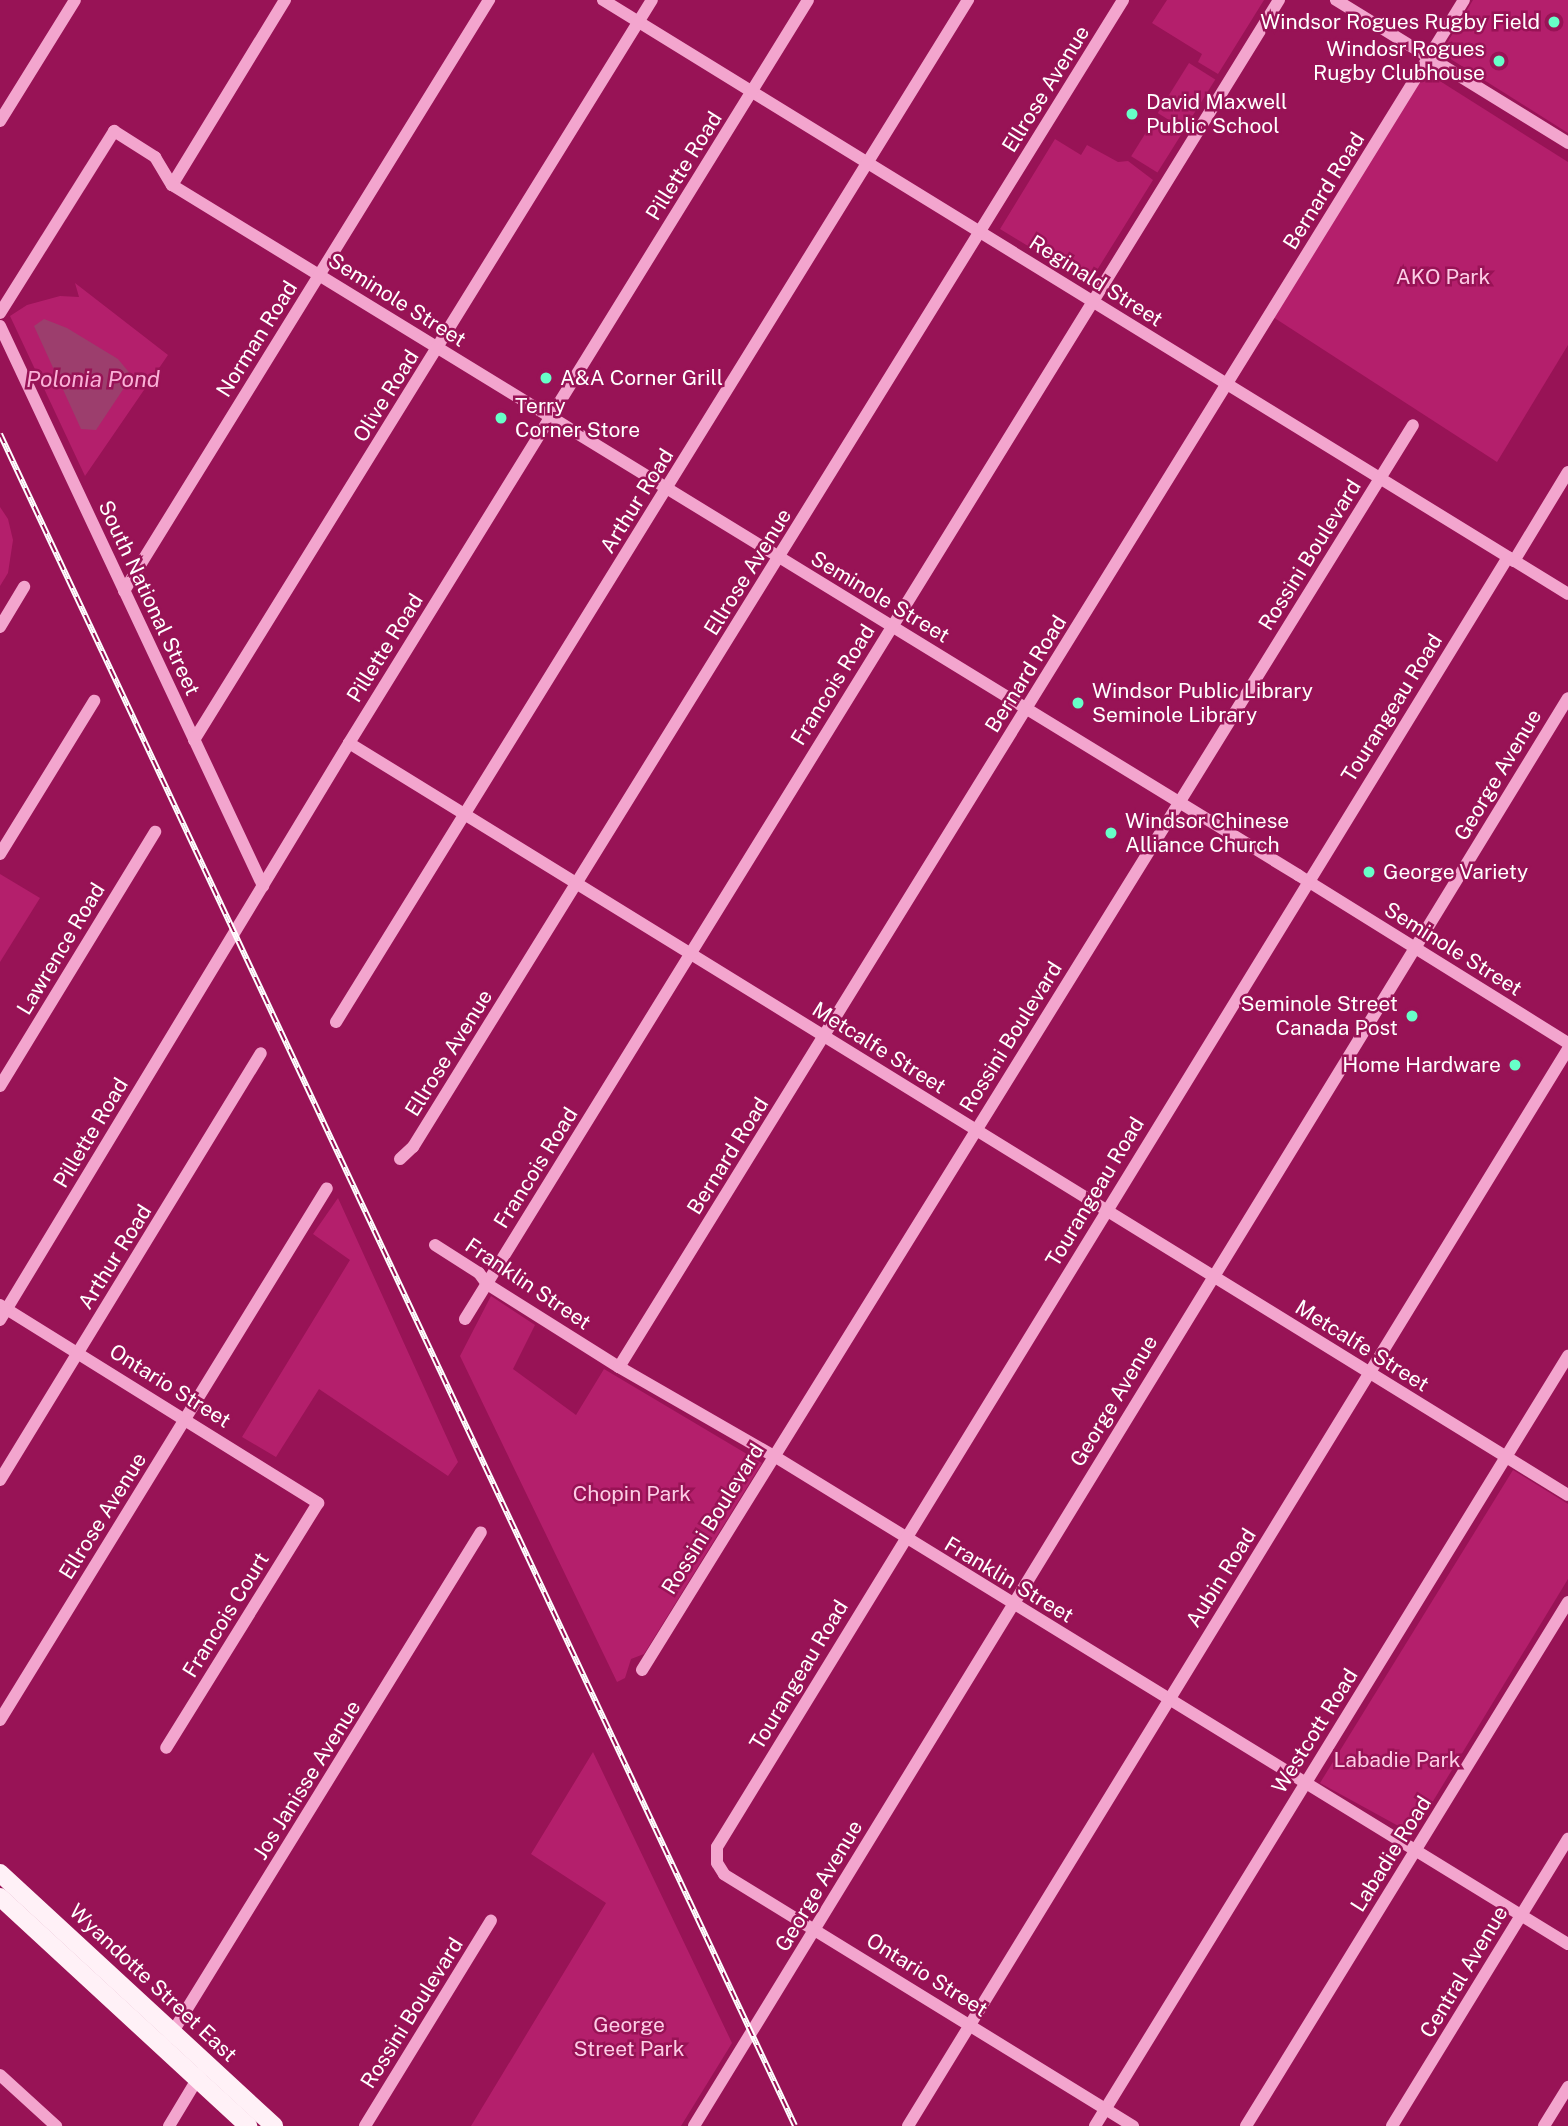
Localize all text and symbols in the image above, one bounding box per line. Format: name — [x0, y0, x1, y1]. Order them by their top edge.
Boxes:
place label: Windsor Rogues Rugby Field — [1260, 9, 1540, 35]
marker: Windsor Rogues Rugby Field — [1546, 14, 1562, 30]
street label: Ellrose Avenue — [997, 21, 1095, 157]
place label: Windosr Rogues Rugby Clubhouse — [1313, 36, 1485, 86]
marker: Windosr Rogues Rugby Clubhouse — [1491, 53, 1507, 69]
place label: David Maxwell Public School — [1146, 89, 1287, 139]
marker: David Maxwell Public School — [1124, 106, 1140, 122]
street label: Pillette Road — [641, 107, 727, 225]
street label: Bernard Road — [1278, 128, 1370, 254]
street label: Reginald Street — [1025, 230, 1167, 332]
street label: Seminole Street — [323, 248, 471, 352]
park label: AKO Park — [1396, 264, 1490, 290]
street label: Norman Road — [211, 276, 303, 402]
street label: Olive Road — [348, 345, 424, 447]
water label: Polonia Pond — [26, 365, 160, 393]
place label: A&A Corner Grill — [560, 365, 723, 391]
marker: A&A Corner Grill — [538, 370, 554, 386]
place label: Terry Corner Store — [515, 393, 640, 443]
marker: Terry Corner Store — [493, 410, 509, 426]
street label: Arthur Road — [595, 444, 679, 558]
street label: Rossini Boulevard — [1253, 475, 1367, 635]
street label: South National Street — [93, 497, 205, 699]
street label: Ellrose Avenue — [699, 504, 797, 640]
street label: Seminole Street — [806, 546, 954, 648]
street label: Pillette Road — [342, 589, 428, 707]
street label: Bernard Road — [980, 611, 1072, 737]
street label: Francois Road — [786, 620, 880, 750]
street label: Tourangeau Road — [1336, 629, 1448, 787]
place label: Windsor Public Library Seminole Library — [1092, 678, 1313, 728]
marker: Windsor Public Library Seminole Library — [1070, 695, 1086, 711]
street label: George Avenue — [1449, 705, 1547, 845]
place label: Windsor Chinese Alliance Church — [1125, 808, 1289, 858]
marker: Windsor Chinese Alliance Church — [1103, 825, 1119, 841]
place label: George Variety — [1383, 859, 1529, 885]
marker: George Variety — [1361, 864, 1377, 880]
street label: Lawrence Road — [12, 878, 110, 1020]
street label: Seminole Street — [1379, 897, 1527, 1001]
street label: Rossini Boulevard — [954, 957, 1068, 1117]
street label: Ellrose Avenue — [400, 985, 498, 1121]
place label: Seminole Street Canada Post — [1240, 991, 1398, 1041]
street label: Metcalfe Street — [807, 997, 951, 1099]
marker: Seminole Street Canada Post — [1404, 1008, 1420, 1024]
place label: Home Hardware — [1342, 1052, 1501, 1078]
marker: Home Hardware — [1507, 1057, 1523, 1073]
street label: Pillette Road — [48, 1073, 134, 1193]
street label: Bernard Road — [682, 1093, 774, 1219]
street label: Francois Road — [489, 1103, 583, 1233]
street label: Tourangeau Road — [1040, 1113, 1150, 1271]
street label: Arthur Road — [73, 1200, 157, 1314]
street label: Franklin Street — [460, 1233, 596, 1335]
street label: Metcalfe Street — [1290, 1295, 1434, 1397]
street label: George Avenue — [1065, 1331, 1163, 1471]
street label: Ontario Street — [105, 1339, 235, 1433]
street label: Rossini Boulevard — [656, 1439, 770, 1599]
street label: Ellrose Avenue — [54, 1448, 152, 1584]
park label: Chopin Park — [573, 1481, 691, 1507]
street label: Aubin Road — [1181, 1524, 1261, 1632]
street label: Franklin Street — [940, 1532, 1078, 1628]
street label: Francois Court — [177, 1548, 275, 1682]
street label: Tourangeau Road — [744, 1596, 854, 1754]
street label: Westcott Road — [1267, 1664, 1363, 1798]
street label: Jos Janisse Avenue — [248, 1696, 366, 1864]
park label: Labadie Park — [1333, 1747, 1461, 1773]
street label: Labadie Road — [1345, 1791, 1437, 1917]
street label: George Avenue — [770, 1816, 868, 1956]
street label: Wyandotte Street East — [64, 1899, 242, 2067]
street label: Central Avenue — [1415, 1902, 1513, 2042]
street label: Ontario Street — [862, 1928, 992, 2022]
street label: Rossini Boulevard — [355, 1933, 469, 2093]
park label: George Street Park — [573, 2012, 685, 2062]

